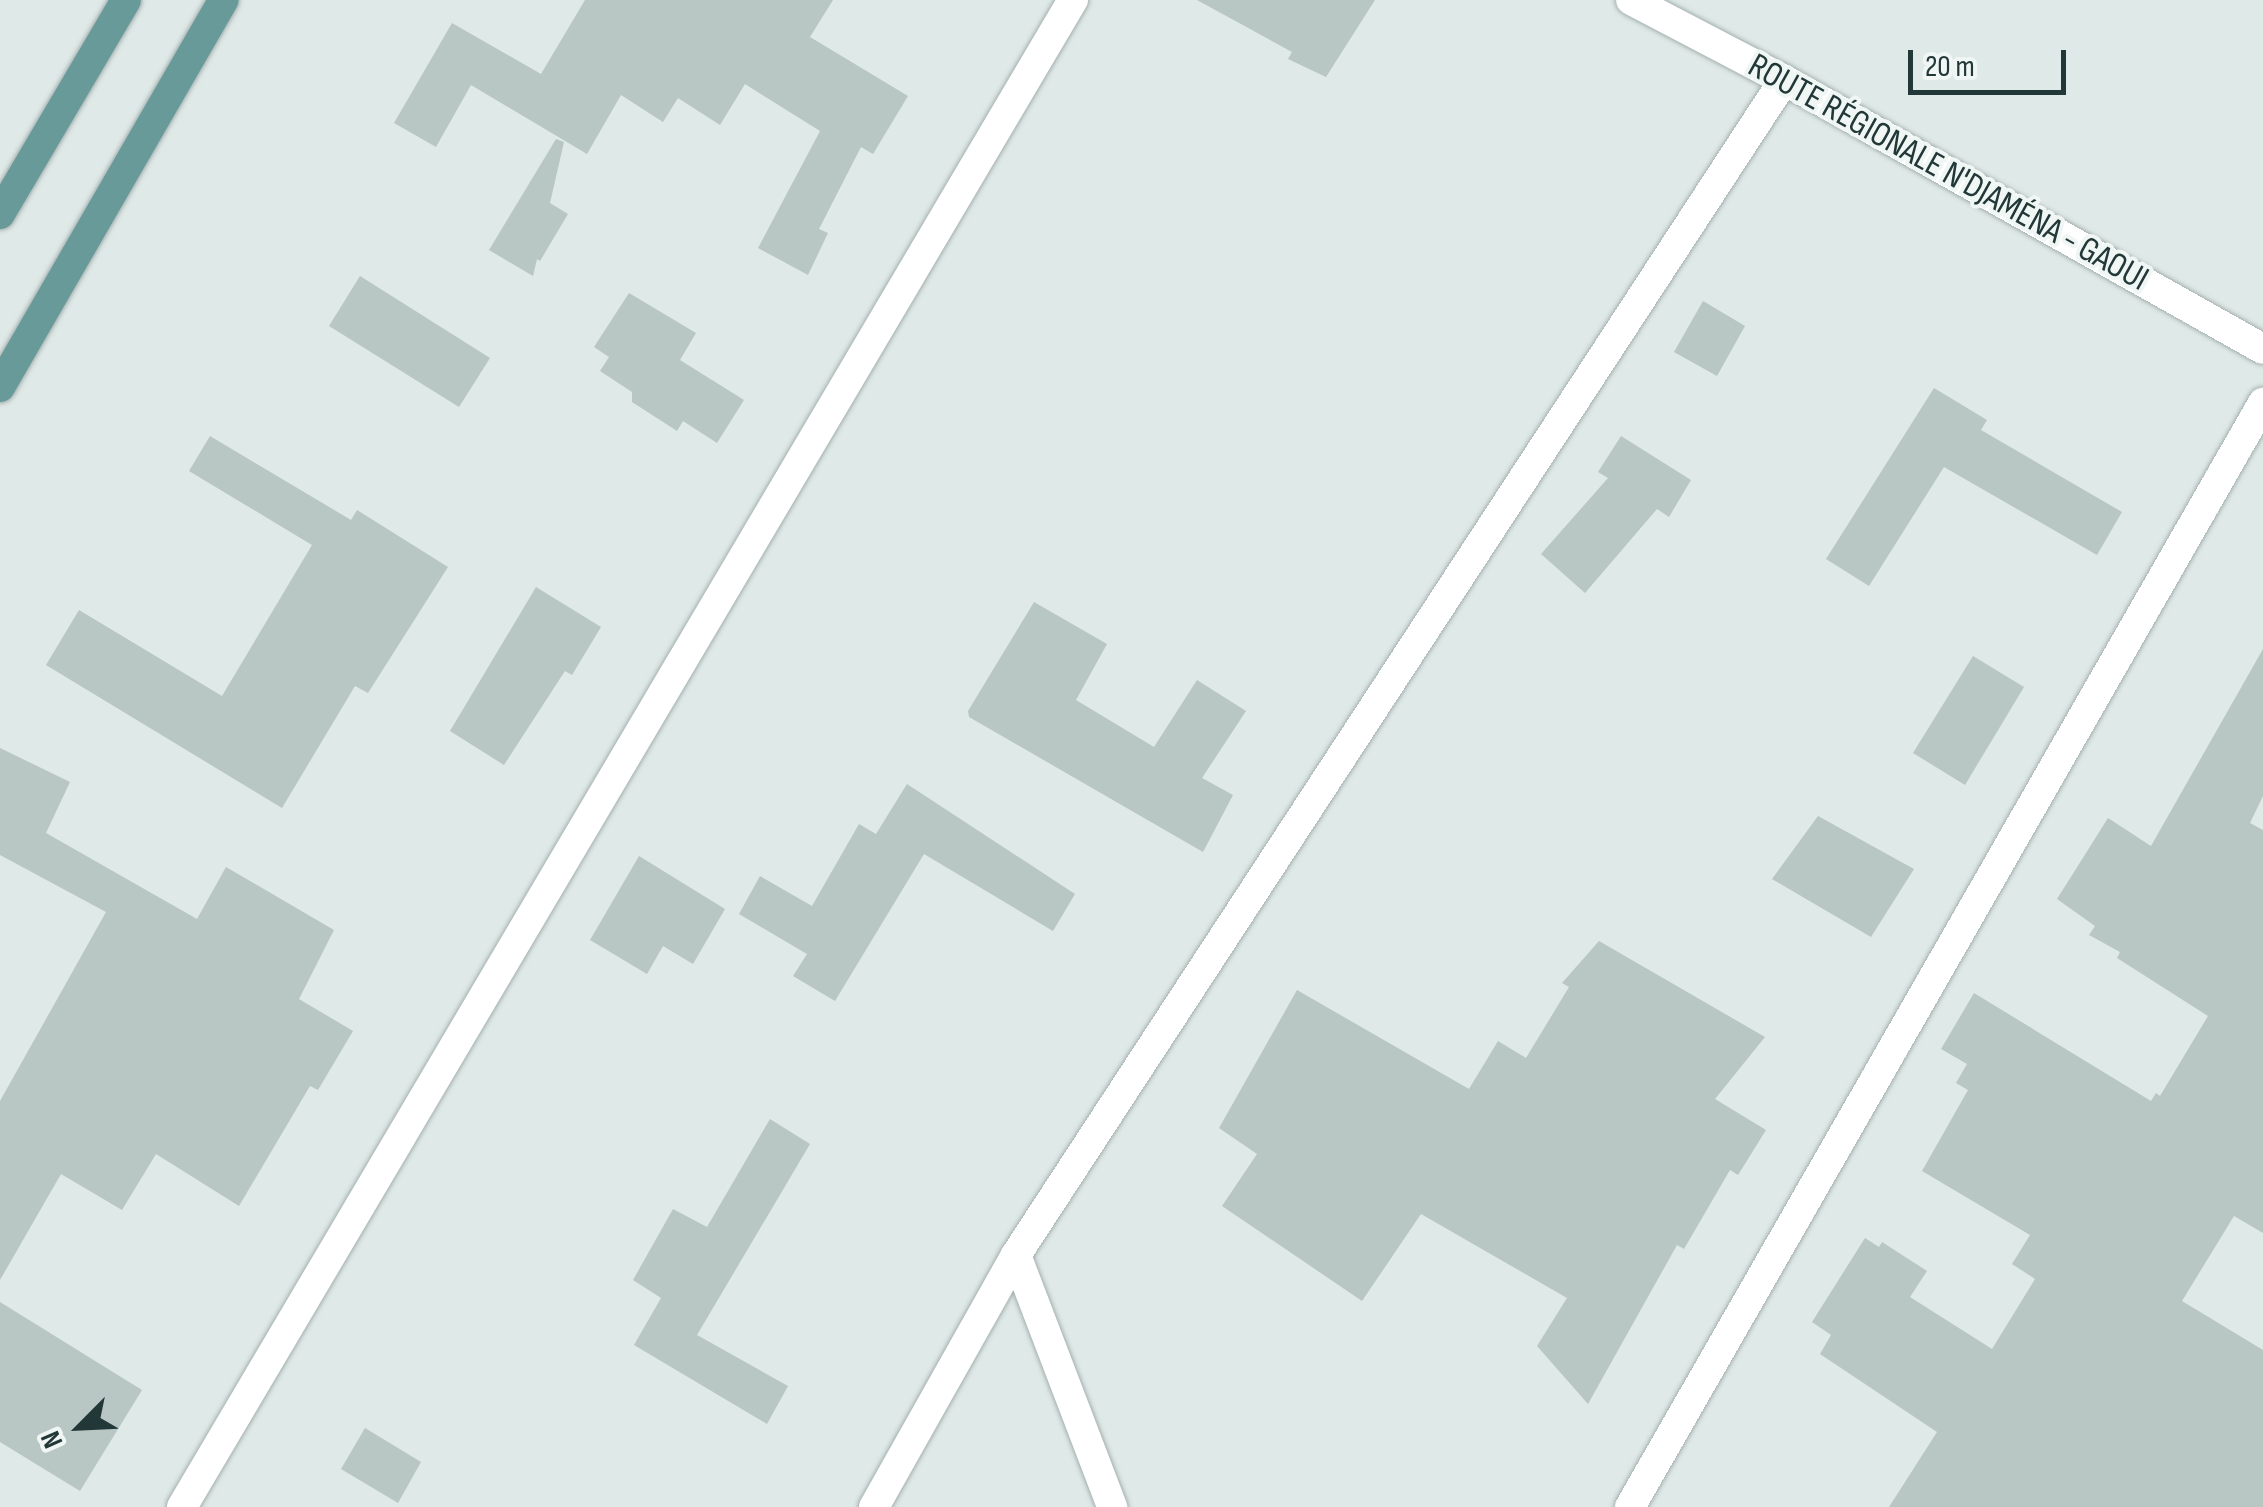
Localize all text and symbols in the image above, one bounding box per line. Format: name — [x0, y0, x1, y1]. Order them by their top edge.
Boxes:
scale bar — [1913, 30, 2070, 92]
street label: ROUTE RÉGIONALE N'DJAMÉNA - GAOUI — [1741, 45, 2155, 301]
text: 20 m — [1925, 49, 1975, 85]
north arrow — [30, 1377, 130, 1477]
text: N — [34, 1426, 70, 1453]

